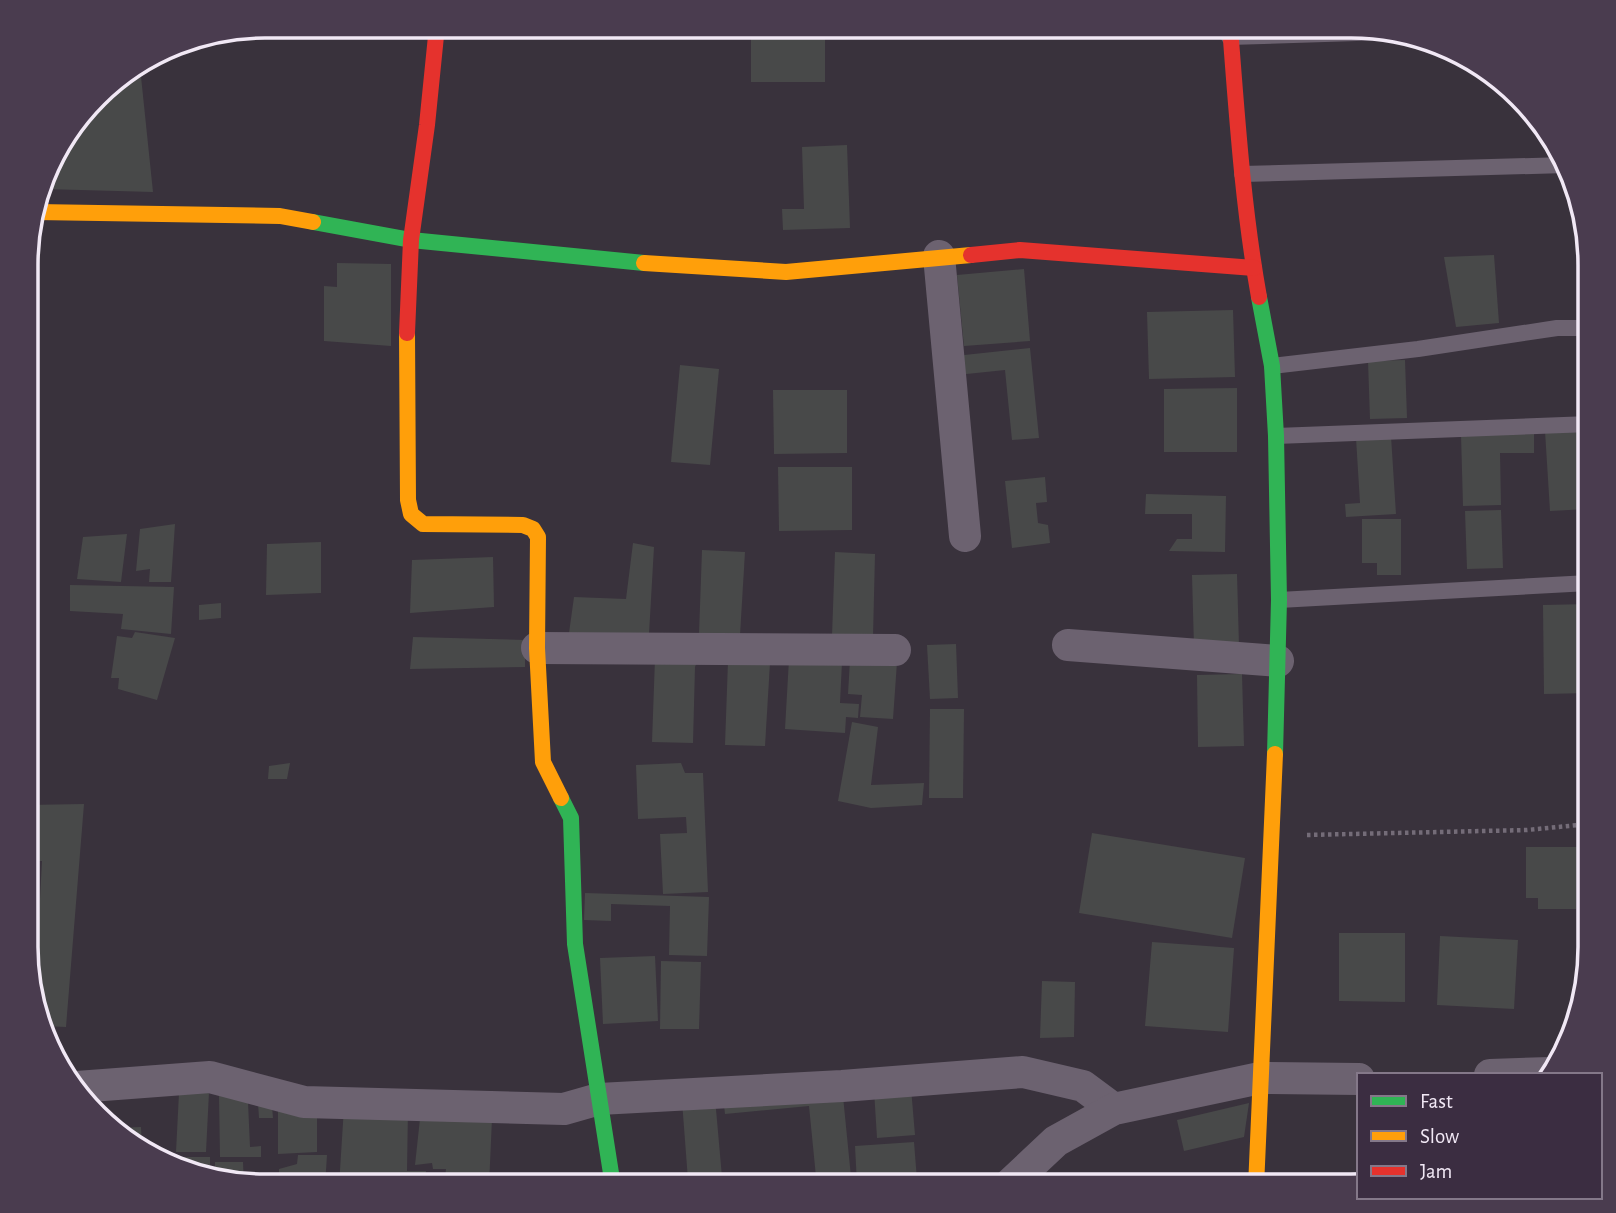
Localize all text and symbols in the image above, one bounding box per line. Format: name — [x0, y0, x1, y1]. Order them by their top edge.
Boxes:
legend — [1357, 1073, 1602, 1199]
text: Fast — [1420, 1091, 1453, 1112]
text: Slow — [1420, 1126, 1459, 1147]
text: Jam — [1420, 1161, 1452, 1182]

